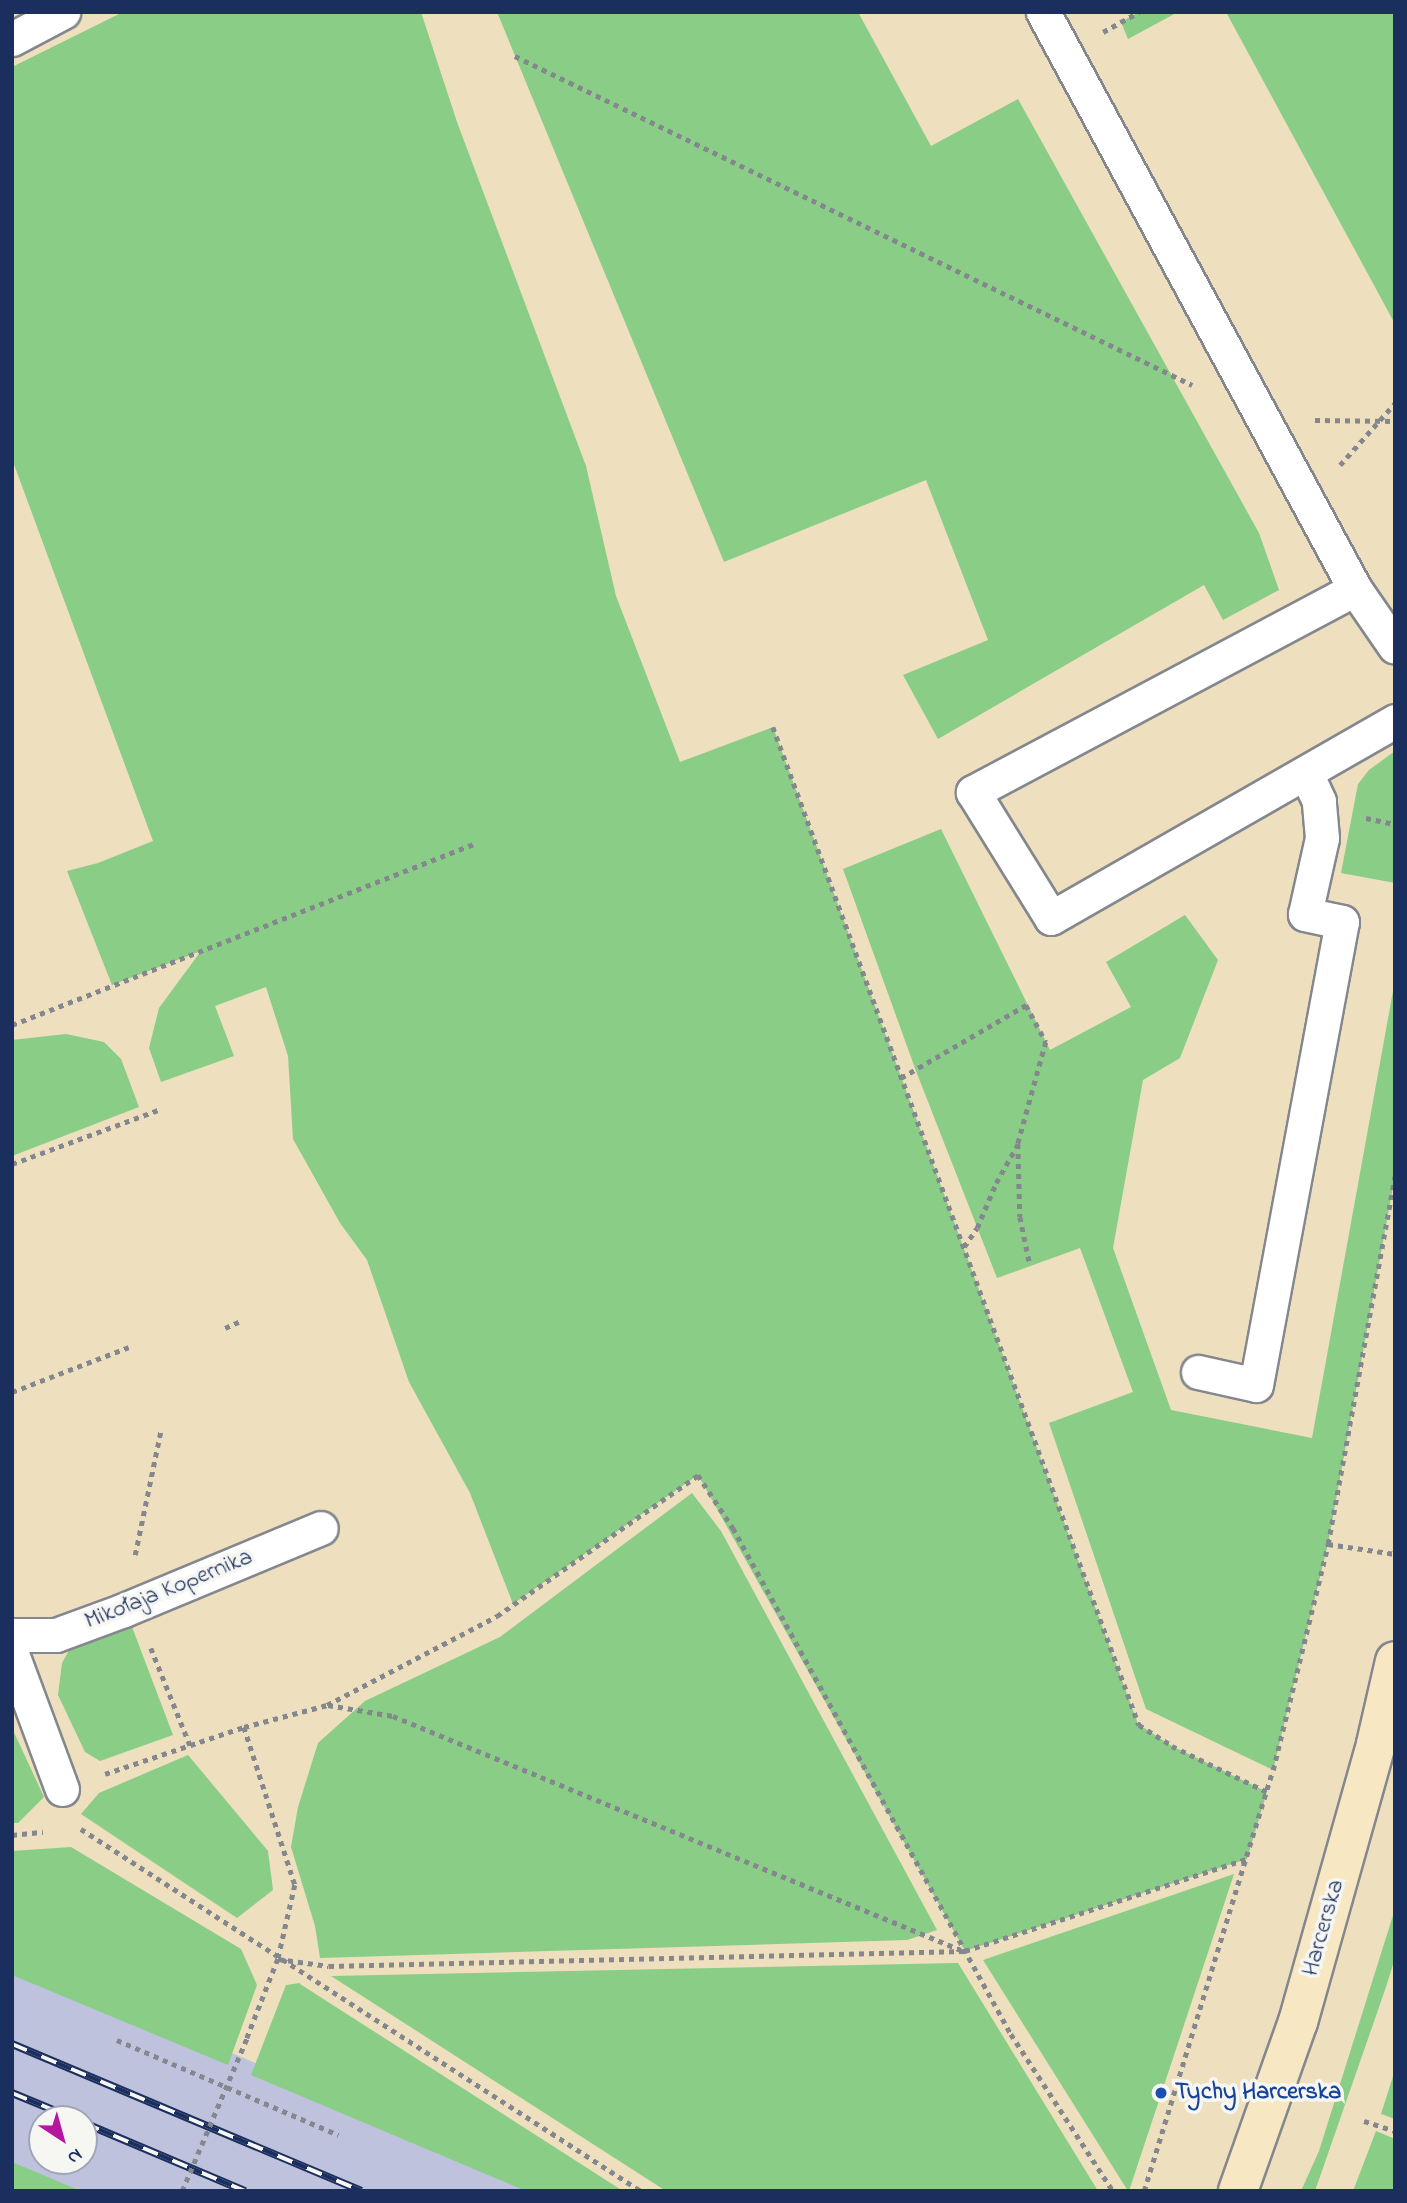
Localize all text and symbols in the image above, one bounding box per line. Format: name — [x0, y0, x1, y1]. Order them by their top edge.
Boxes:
street label: Mikołaja Kopernika — [81, 1543, 257, 1637]
street label: Harcerska — [1297, 1877, 1351, 1979]
place label: Tychy Harcerska — [1175, 2079, 1341, 2107]
marker: Tychy Harcerska — [1153, 2085, 1169, 2101]
north arrow — [28, 2105, 98, 2175]
text: N — [61, 2141, 88, 2170]

